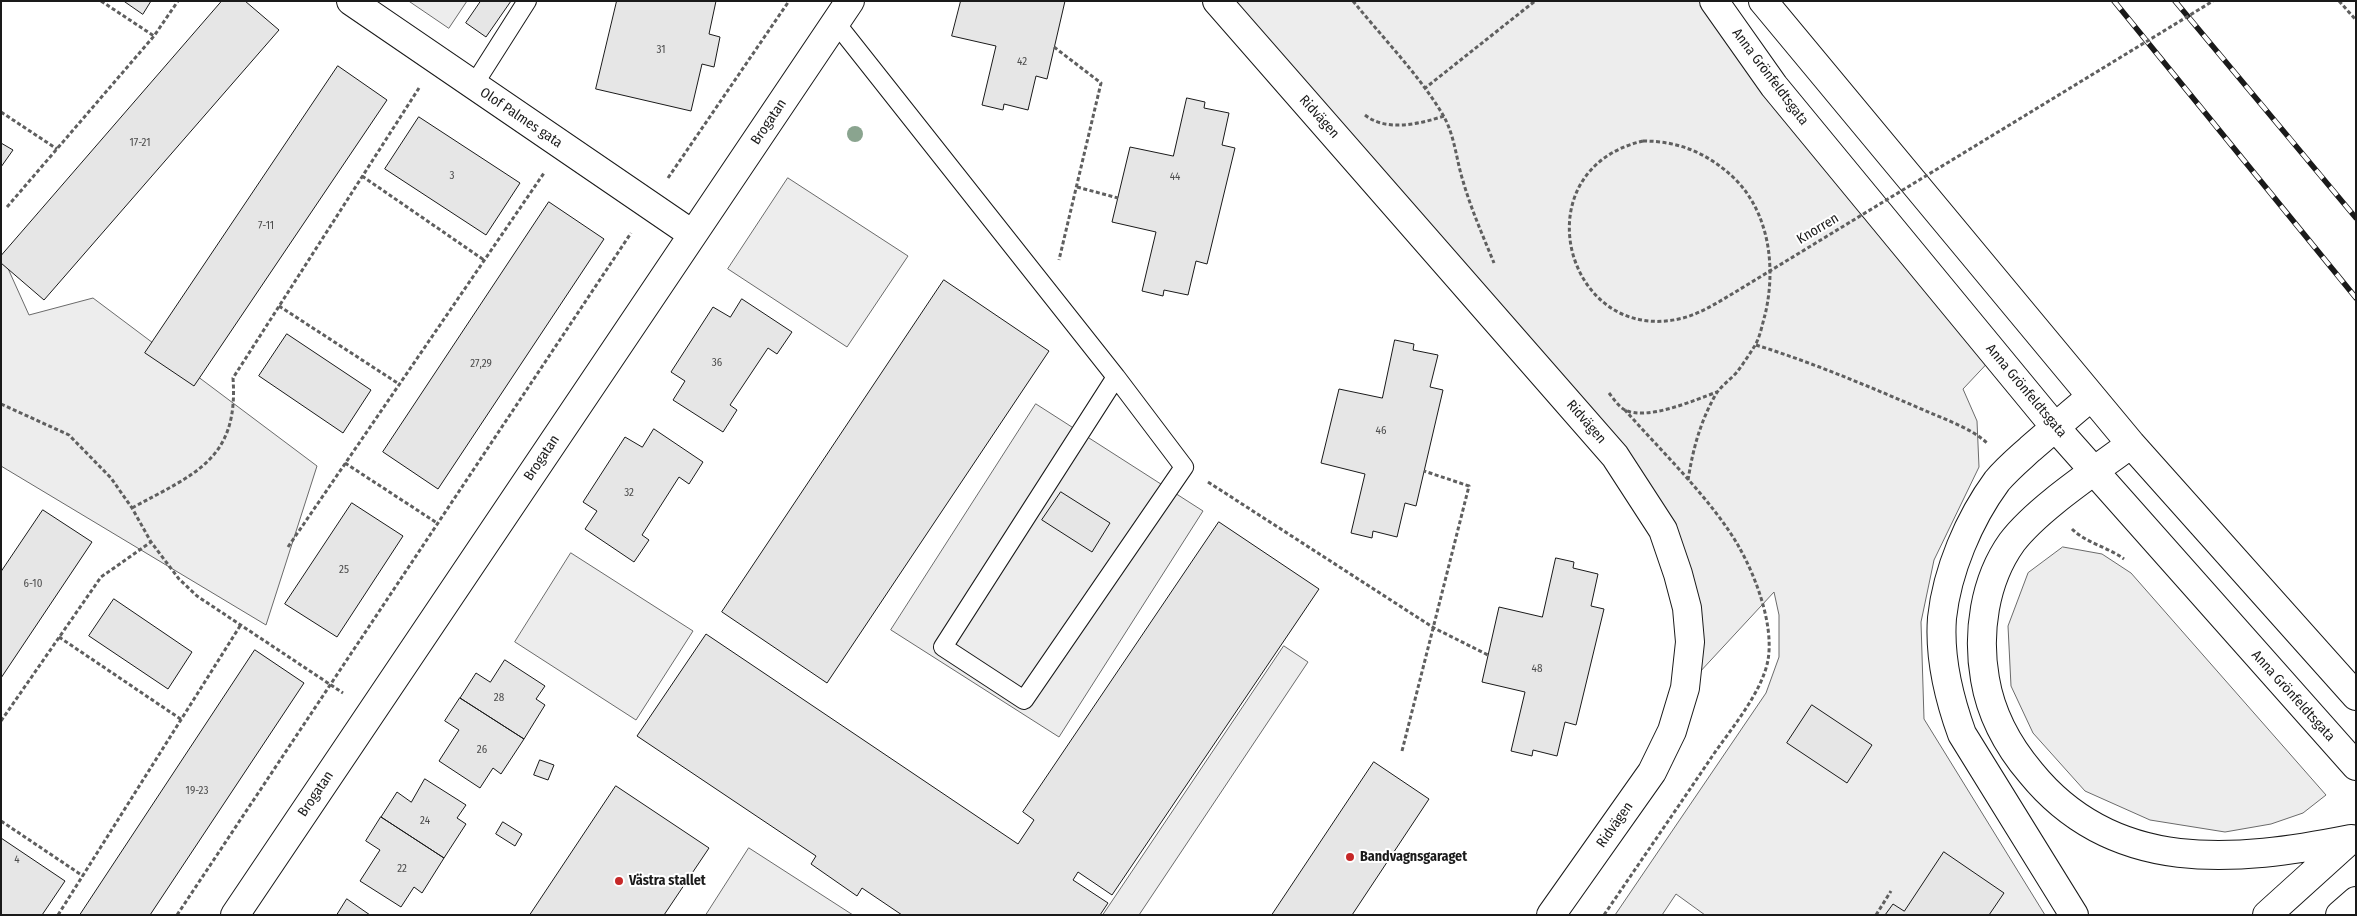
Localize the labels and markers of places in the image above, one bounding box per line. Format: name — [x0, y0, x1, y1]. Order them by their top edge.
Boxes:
place label: Bandvagnsgaraget — [1360, 849, 1467, 865]
marker: Bandvagnsgaraget — [1344, 851, 1356, 863]
place label: Västra stallet — [629, 873, 706, 889]
marker: Västra stallet — [613, 875, 625, 887]

